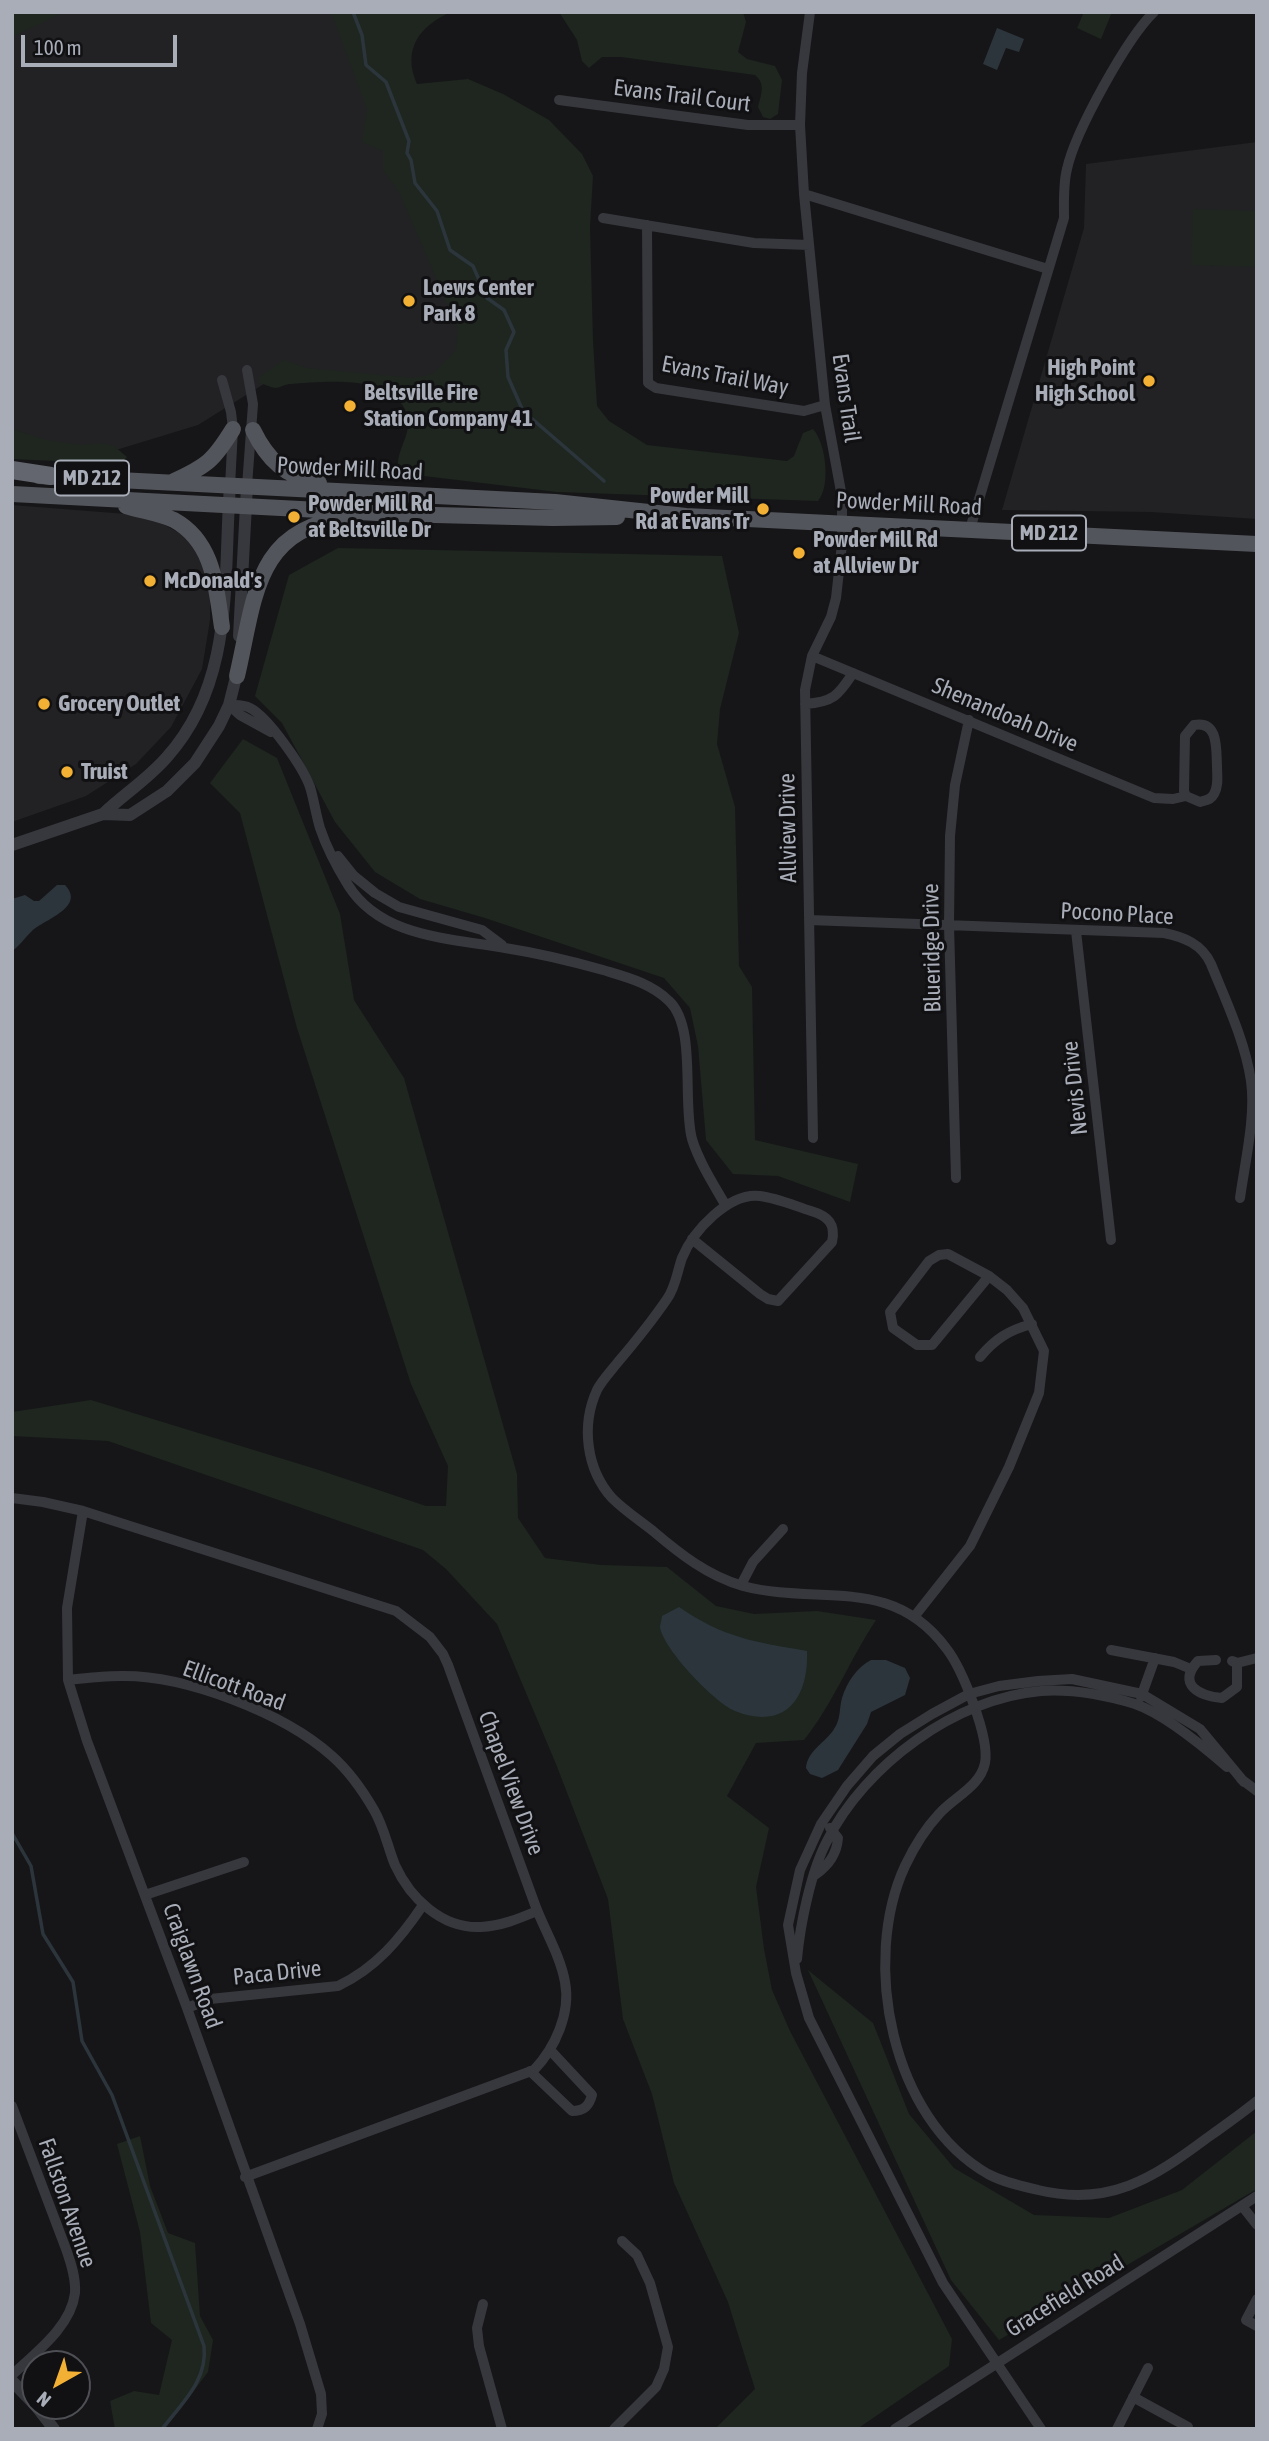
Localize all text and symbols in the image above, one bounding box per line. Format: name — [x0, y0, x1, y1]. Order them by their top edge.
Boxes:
scale bar — [24, 21, 180, 65]
text: 100 m — [34, 35, 82, 59]
street label: Evans Trail Court — [612, 74, 752, 118]
place label: Loews Center Park 8 — [423, 274, 533, 328]
marker: Loews Center Park 8 — [401, 293, 417, 309]
street label: Evans Trail Way — [659, 350, 791, 402]
street label: Evans Trail — [826, 352, 866, 444]
place label: High Point High School — [1035, 354, 1135, 408]
marker: High Point High School — [1141, 373, 1157, 389]
place label: Beltsville Fire Station Company 41 — [364, 379, 533, 433]
marker: Beltsville Fire Station Company 41 — [342, 398, 358, 414]
street label: Powder Mill Road — [276, 451, 424, 487]
road number: MD 212 — [55, 461, 129, 496]
place label: Powder Mill Rd at Evans Tr — [635, 482, 749, 536]
street label: Powder Mill Road — [835, 486, 983, 522]
place label: Powder Mill Rd at Beltsville Dr — [308, 490, 433, 544]
marker: Powder Mill Rd at Evans Tr — [755, 501, 771, 517]
marker: Powder Mill Rd at Beltsville Dr — [286, 509, 302, 525]
road number: MD 212 — [1012, 516, 1086, 550]
place label: Powder Mill Rd at Allview Dr — [813, 526, 938, 580]
marker: Powder Mill Rd at Allview Dr — [791, 545, 807, 561]
place label: McDonald's — [164, 567, 262, 595]
marker: McDonald's — [142, 573, 158, 589]
street label: Shenandoah Drive — [928, 672, 1082, 758]
place label: Grocery Outlet — [58, 690, 180, 718]
marker: Grocery Outlet — [36, 696, 52, 712]
place label: Truist — [81, 758, 128, 786]
marker: Truist — [59, 764, 75, 780]
street label: Allview Drive — [773, 773, 803, 883]
street label: Blueridge Drive — [917, 883, 947, 1013]
street label: Pocono Place — [1060, 897, 1174, 931]
street label: Nevis Drive — [1056, 1040, 1094, 1136]
street label: Ellicott Road — [179, 1655, 289, 1717]
street label: Chapel View Drive — [472, 1707, 550, 1859]
street label: Craiglawn Road — [157, 1900, 227, 2032]
street label: Paca Drive — [232, 1955, 322, 1991]
street label: Fallston Avenue — [32, 2135, 102, 2271]
street label: Gracefield Road — [1001, 2249, 1129, 2343]
north arrow — [21, 2350, 91, 2420]
text: N — [32, 2388, 55, 2412]

